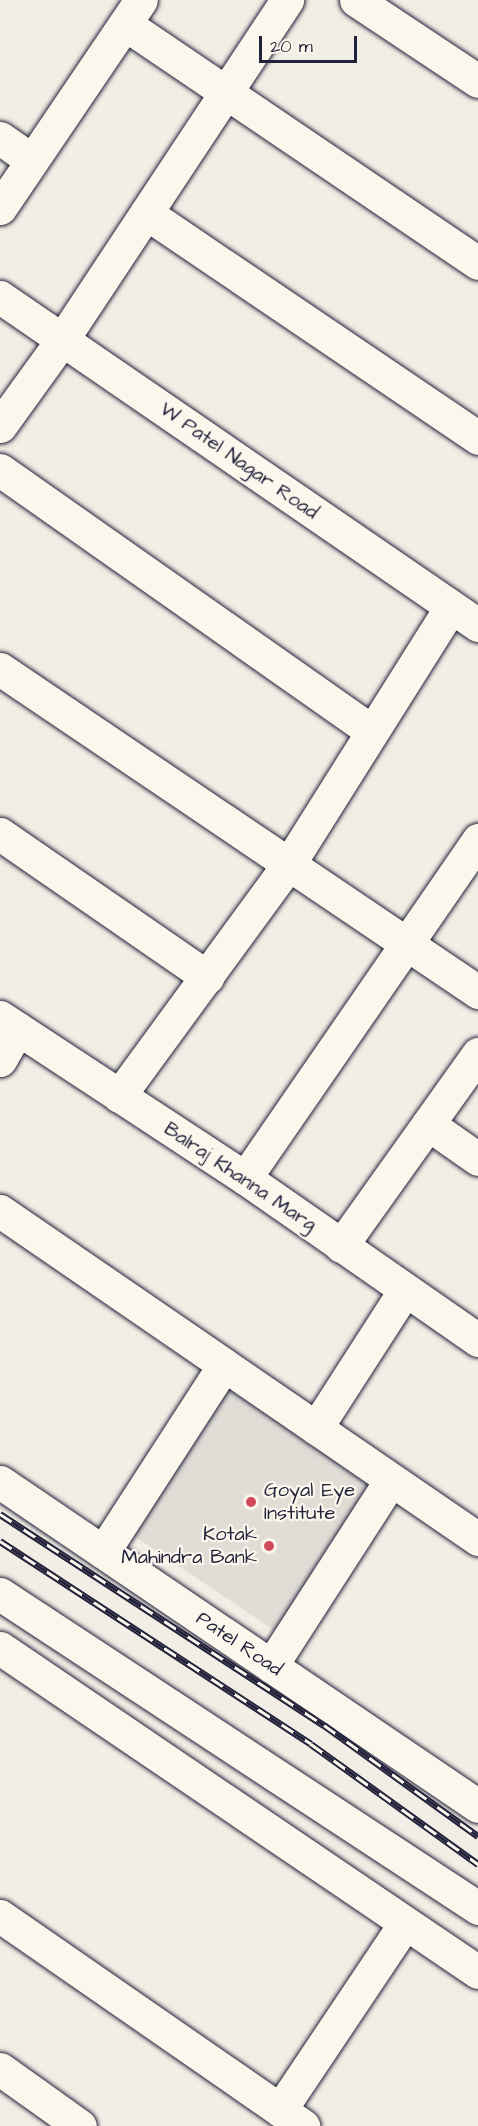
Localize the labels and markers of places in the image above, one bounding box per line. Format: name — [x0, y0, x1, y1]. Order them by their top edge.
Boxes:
place label: Goyal Eye Institute — [264, 1478, 355, 1525]
marker: Goyal Eye Institute — [242, 1493, 260, 1511]
place label: Kotak Mahindra Bank — [121, 1523, 257, 1570]
marker: Kotak Mahindra Bank — [262, 1539, 276, 1553]

